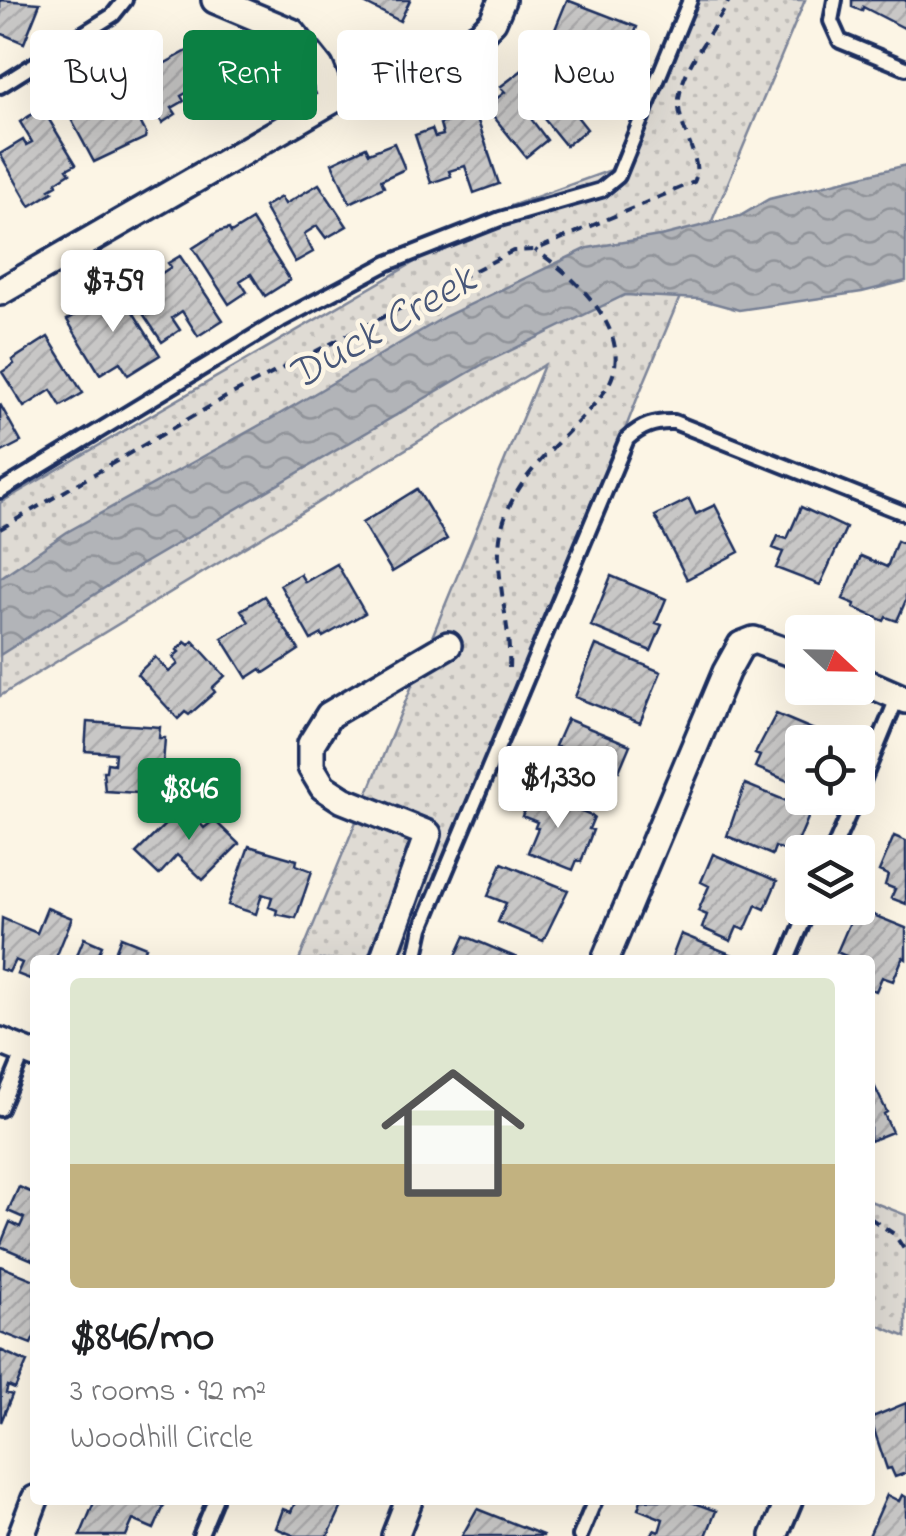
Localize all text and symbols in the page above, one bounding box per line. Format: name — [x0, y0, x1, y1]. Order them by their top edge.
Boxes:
chip: Buy — [30, 30, 163, 120]
chip: Rent — [183, 30, 317, 120]
chip: Filters — [337, 30, 498, 120]
chip: New — [518, 30, 650, 120]
water label: Duck Creek — [276, 248, 491, 410]
pin: $759 — [54, 250, 172, 335]
text: $759 — [83, 259, 143, 306]
north arrow — [785, 615, 875, 705]
map controls — [785, 615, 875, 925]
button: locate — [785, 725, 875, 815]
pin: $1,330 — [477, 746, 639, 831]
text: $1,330 — [520, 755, 596, 802]
pin: $846 — [130, 758, 248, 843]
text: $846 — [160, 767, 218, 814]
button: layers — [785, 835, 875, 925]
icon: home — [363, 1043, 543, 1223]
text: $846/mo — [70, 1308, 214, 1369]
text: 3 rooms · 92 m² — [70, 1369, 266, 1416]
text: Woodhill Circle — [70, 1416, 253, 1463]

